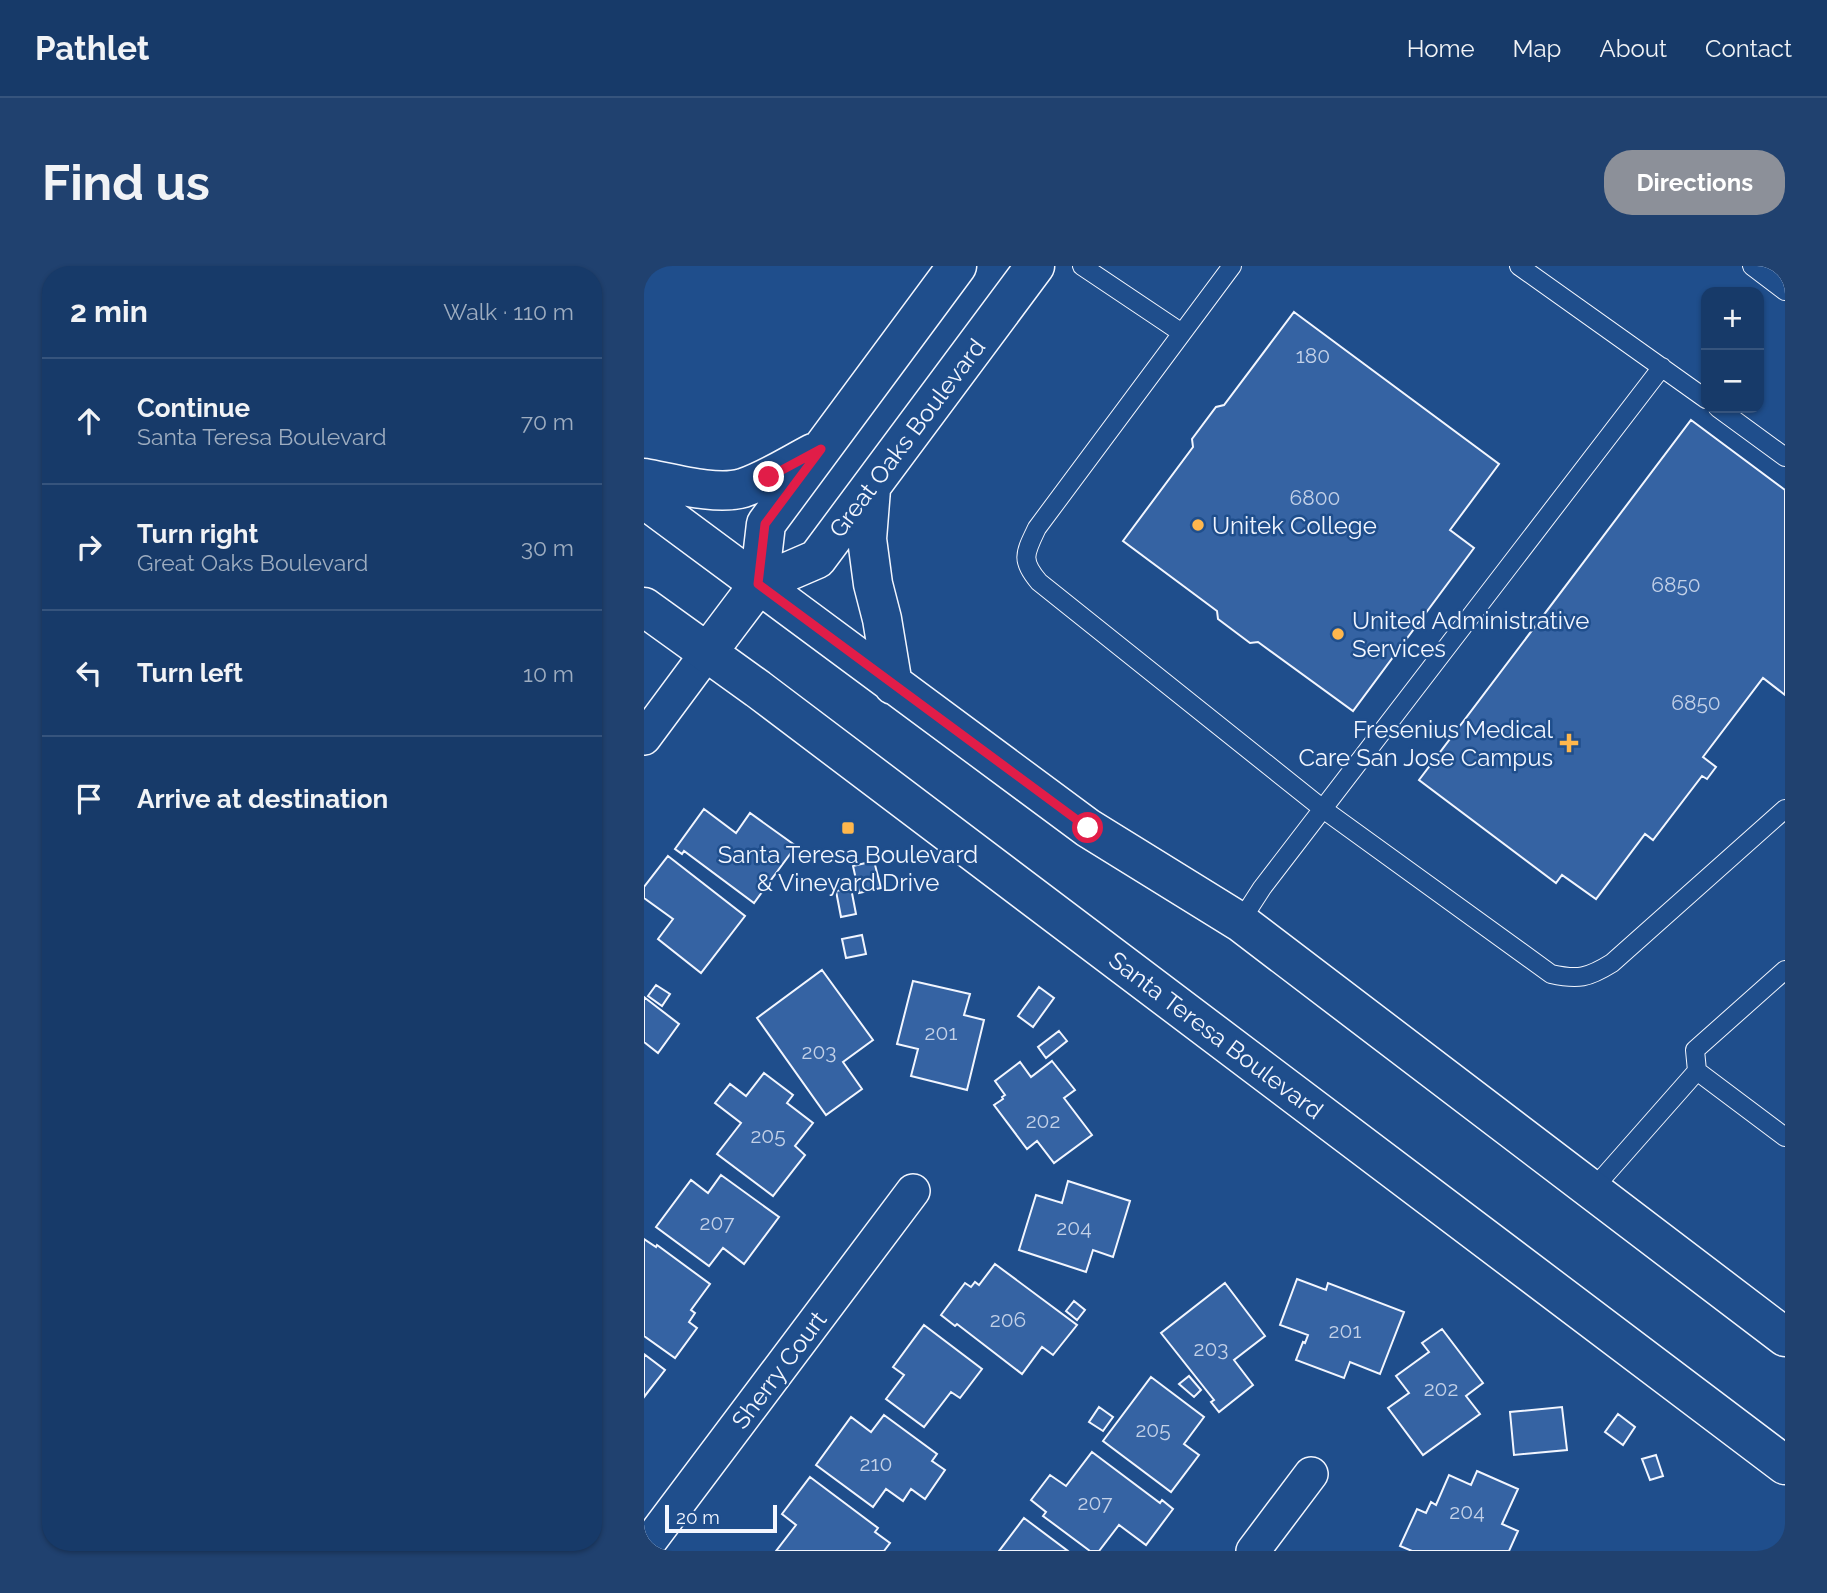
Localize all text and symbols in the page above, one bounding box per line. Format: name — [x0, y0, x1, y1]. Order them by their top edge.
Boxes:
text: Pathlet — [35, 29, 149, 68]
text: Home — [1407, 34, 1475, 63]
text: Map — [1513, 34, 1561, 63]
text: About — [1599, 34, 1667, 63]
text: Contact — [1705, 34, 1792, 63]
button: Directions — [1604, 150, 1785, 215]
text: Find us — [42, 154, 210, 211]
map controls — [1701, 287, 1764, 413]
button: + — [1701, 287, 1764, 350]
text: 2 min — [70, 294, 148, 329]
text: Walk · 110 m — [443, 298, 574, 325]
street label: Great Oaks Boulevard — [823, 333, 991, 543]
house number: 180 — [1296, 343, 1330, 368]
button: − — [1701, 350, 1764, 413]
text: Continue — [137, 393, 250, 423]
icon: ahead — [70, 402, 108, 440]
text: 70 m — [521, 408, 574, 435]
text: Santa Teresa Boulevard — [137, 423, 387, 450]
route end — [753, 461, 784, 492]
house number: 6800 — [1290, 485, 1340, 510]
place label: Unitek College — [1212, 511, 1377, 540]
marker: Unitek College — [1190, 517, 1206, 533]
text: Turn right — [137, 519, 258, 549]
icon: right — [70, 528, 108, 566]
text: 30 m — [521, 534, 574, 561]
text: Great Oaks Boulevard — [137, 549, 368, 576]
house number: 6850 — [1651, 572, 1701, 597]
place label: United Administrative Services — [1352, 606, 1589, 663]
marker: United Administrative Services — [1330, 626, 1346, 642]
icon: left — [70, 654, 108, 692]
text: Turn left — [137, 658, 243, 688]
text: 10 m — [523, 660, 574, 687]
house number: 6850 — [1671, 690, 1721, 715]
place label: Fresenius Medical Care San Jose Campus — [1298, 715, 1553, 772]
marker: Fresenius Medical Care San Jose Campus — [1559, 733, 1579, 753]
icon: arrive — [70, 780, 108, 818]
text: Arrive at destination — [137, 784, 388, 814]
route start — [1072, 812, 1103, 843]
marker: Santa Teresa Boulevard & Vineyard Drive — [840, 820, 856, 836]
place label: Santa Teresa Boulevard & Vineyard Drive — [718, 840, 978, 897]
street label: Santa Teresa Boulevard — [1103, 945, 1329, 1125]
house number: 201 — [925, 1020, 957, 1045]
house number: 203 — [801, 1039, 837, 1064]
house number: 202 — [1026, 1108, 1060, 1133]
house number: 205 — [750, 1123, 786, 1148]
house number: 207 — [700, 1210, 735, 1235]
house number: 204 — [1056, 1215, 1092, 1240]
street label: Sherry Court — [725, 1306, 833, 1434]
house number: 206 — [990, 1307, 1026, 1332]
house number: 201 — [1329, 1318, 1361, 1343]
house number: 203 — [1193, 1336, 1229, 1361]
house number: 202 — [1424, 1376, 1458, 1401]
house number: 205 — [1135, 1417, 1171, 1442]
house number: 210 — [860, 1451, 892, 1476]
house number: 207 — [1078, 1490, 1113, 1515]
house number: 204 — [1449, 1499, 1485, 1524]
scale bar — [665, 1502, 777, 1534]
text: 20 m — [676, 1506, 720, 1528]

